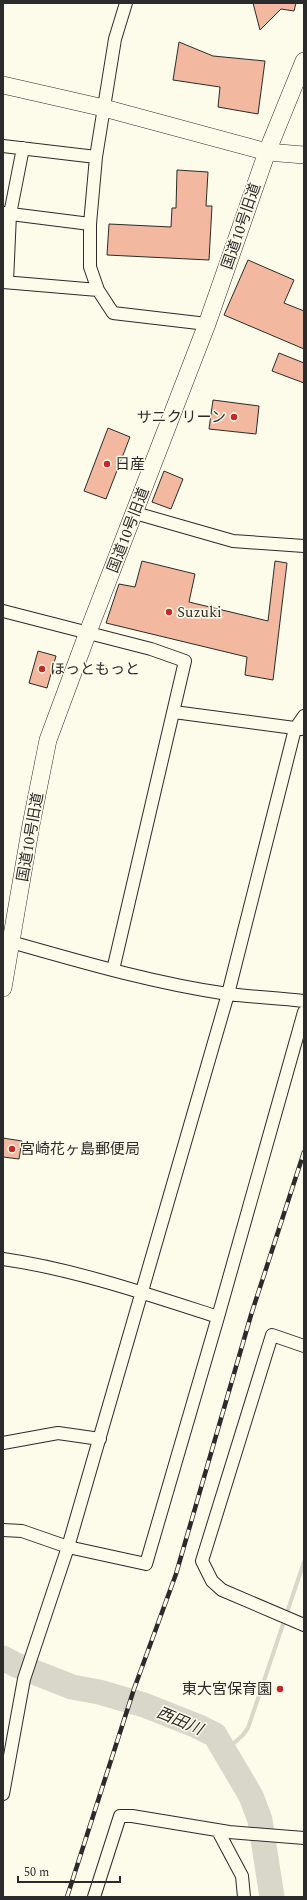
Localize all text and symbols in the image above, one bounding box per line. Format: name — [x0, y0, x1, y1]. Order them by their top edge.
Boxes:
street label: 国道10号旧道 — [216, 180, 267, 272]
place label: サニクリーン — [137, 406, 226, 429]
marker: サニクリーン — [229, 412, 239, 422]
place label: 日産 — [115, 453, 145, 476]
marker: 日産 — [102, 459, 112, 469]
street label: 国道10号旧道 — [102, 484, 155, 576]
place label: Suzuki — [177, 601, 222, 624]
marker: Suzuki — [164, 607, 174, 617]
place label: ほっともっと — [50, 658, 140, 681]
marker: ほっともっと — [37, 664, 47, 674]
street label: 国道10号旧道 — [11, 791, 50, 883]
place label: 宮崎花ヶ島郵便局 — [20, 1138, 140, 1161]
marker: 宮崎花ヶ島郵便局 — [7, 1144, 17, 1154]
place label: 東大宮保育園 — [182, 1678, 272, 1701]
marker: 東大宮保育園 — [275, 1684, 285, 1694]
water label: 西田川 — [153, 1700, 208, 1742]
scale bar — [18, 1858, 120, 1884]
text: 50 m — [24, 1863, 49, 1882]

